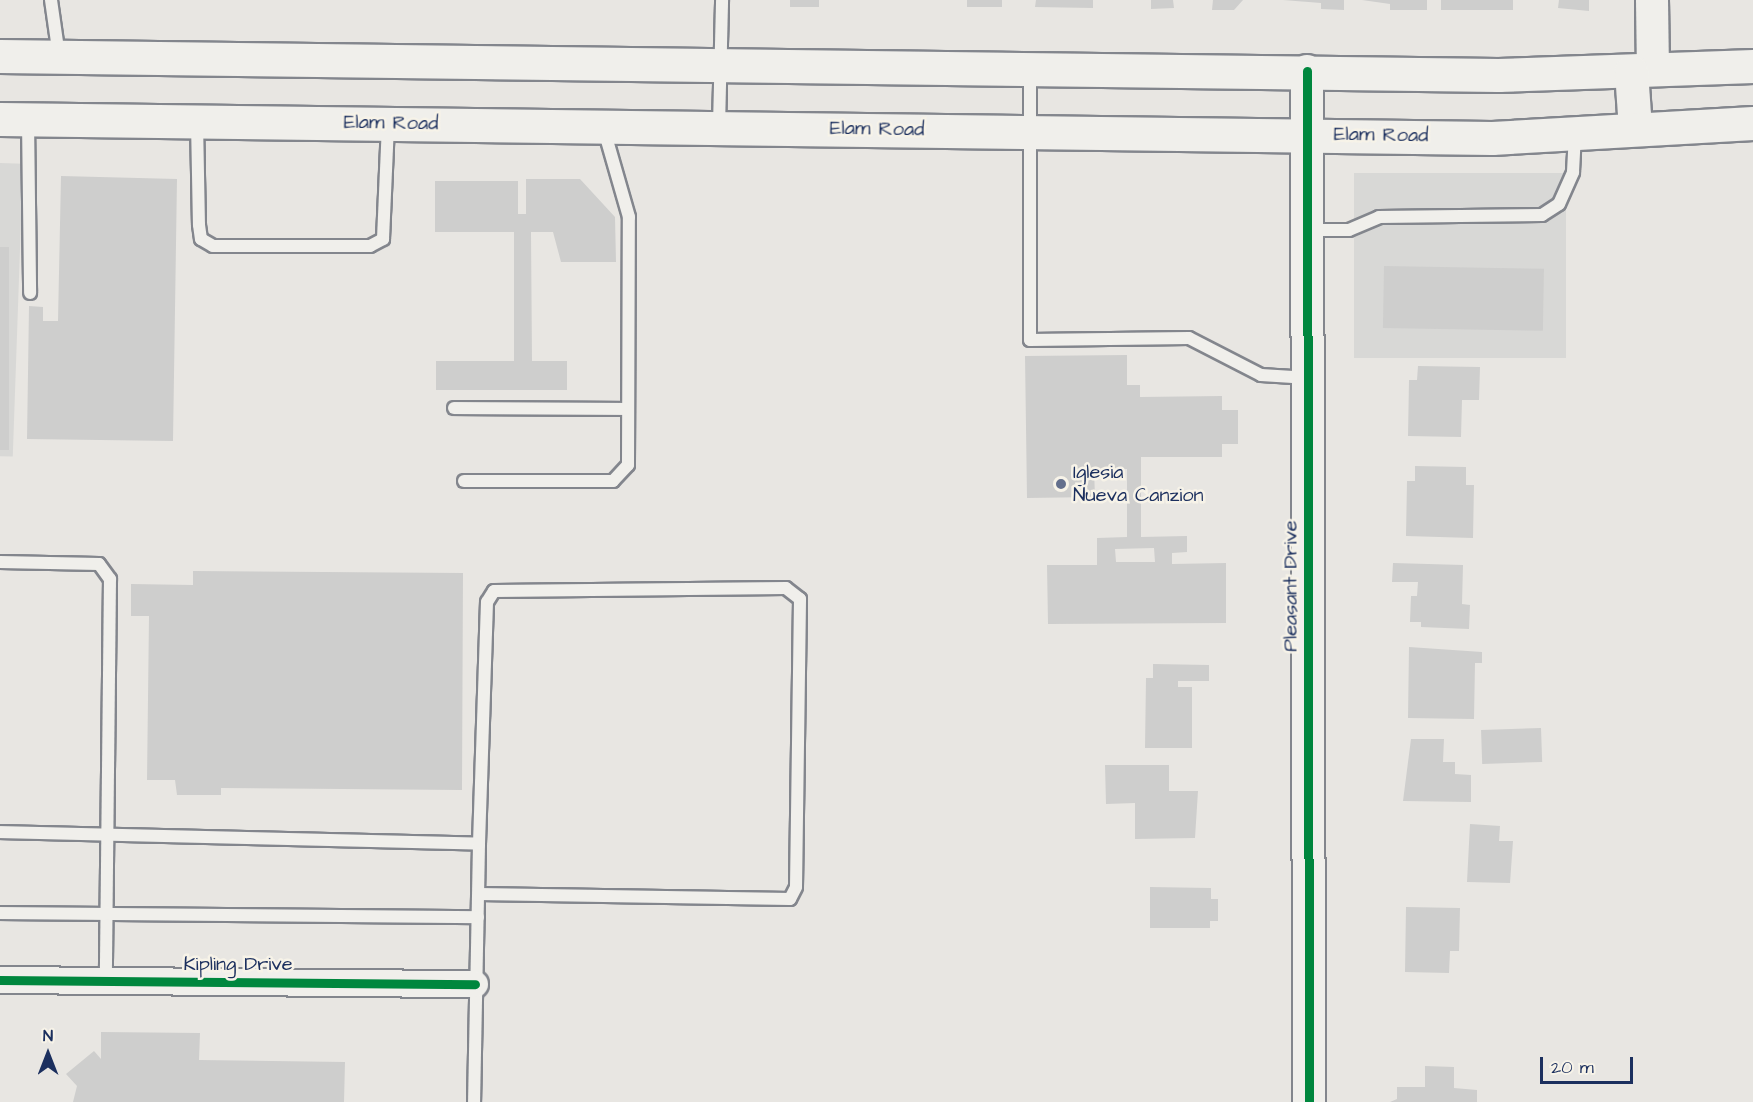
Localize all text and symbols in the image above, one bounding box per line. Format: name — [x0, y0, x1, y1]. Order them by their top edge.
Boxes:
street label: Elam Road — [343, 110, 439, 136]
street label: Elam Road — [829, 116, 925, 142]
street label: Elam Road — [1333, 122, 1429, 148]
place label: Iglesia Nueva Canzion — [1073, 460, 1204, 507]
marker: Iglesia Nueva Canzion — [1054, 477, 1068, 491]
street label: Pleasant Drive — [1279, 520, 1303, 652]
street label: Kipling Drive — [184, 952, 292, 976]
north arrow — [18, 1024, 78, 1084]
text: N — [43, 1025, 53, 1047]
scale bar — [1543, 1045, 1636, 1083]
text: 20 m — [1551, 1055, 1594, 1080]

